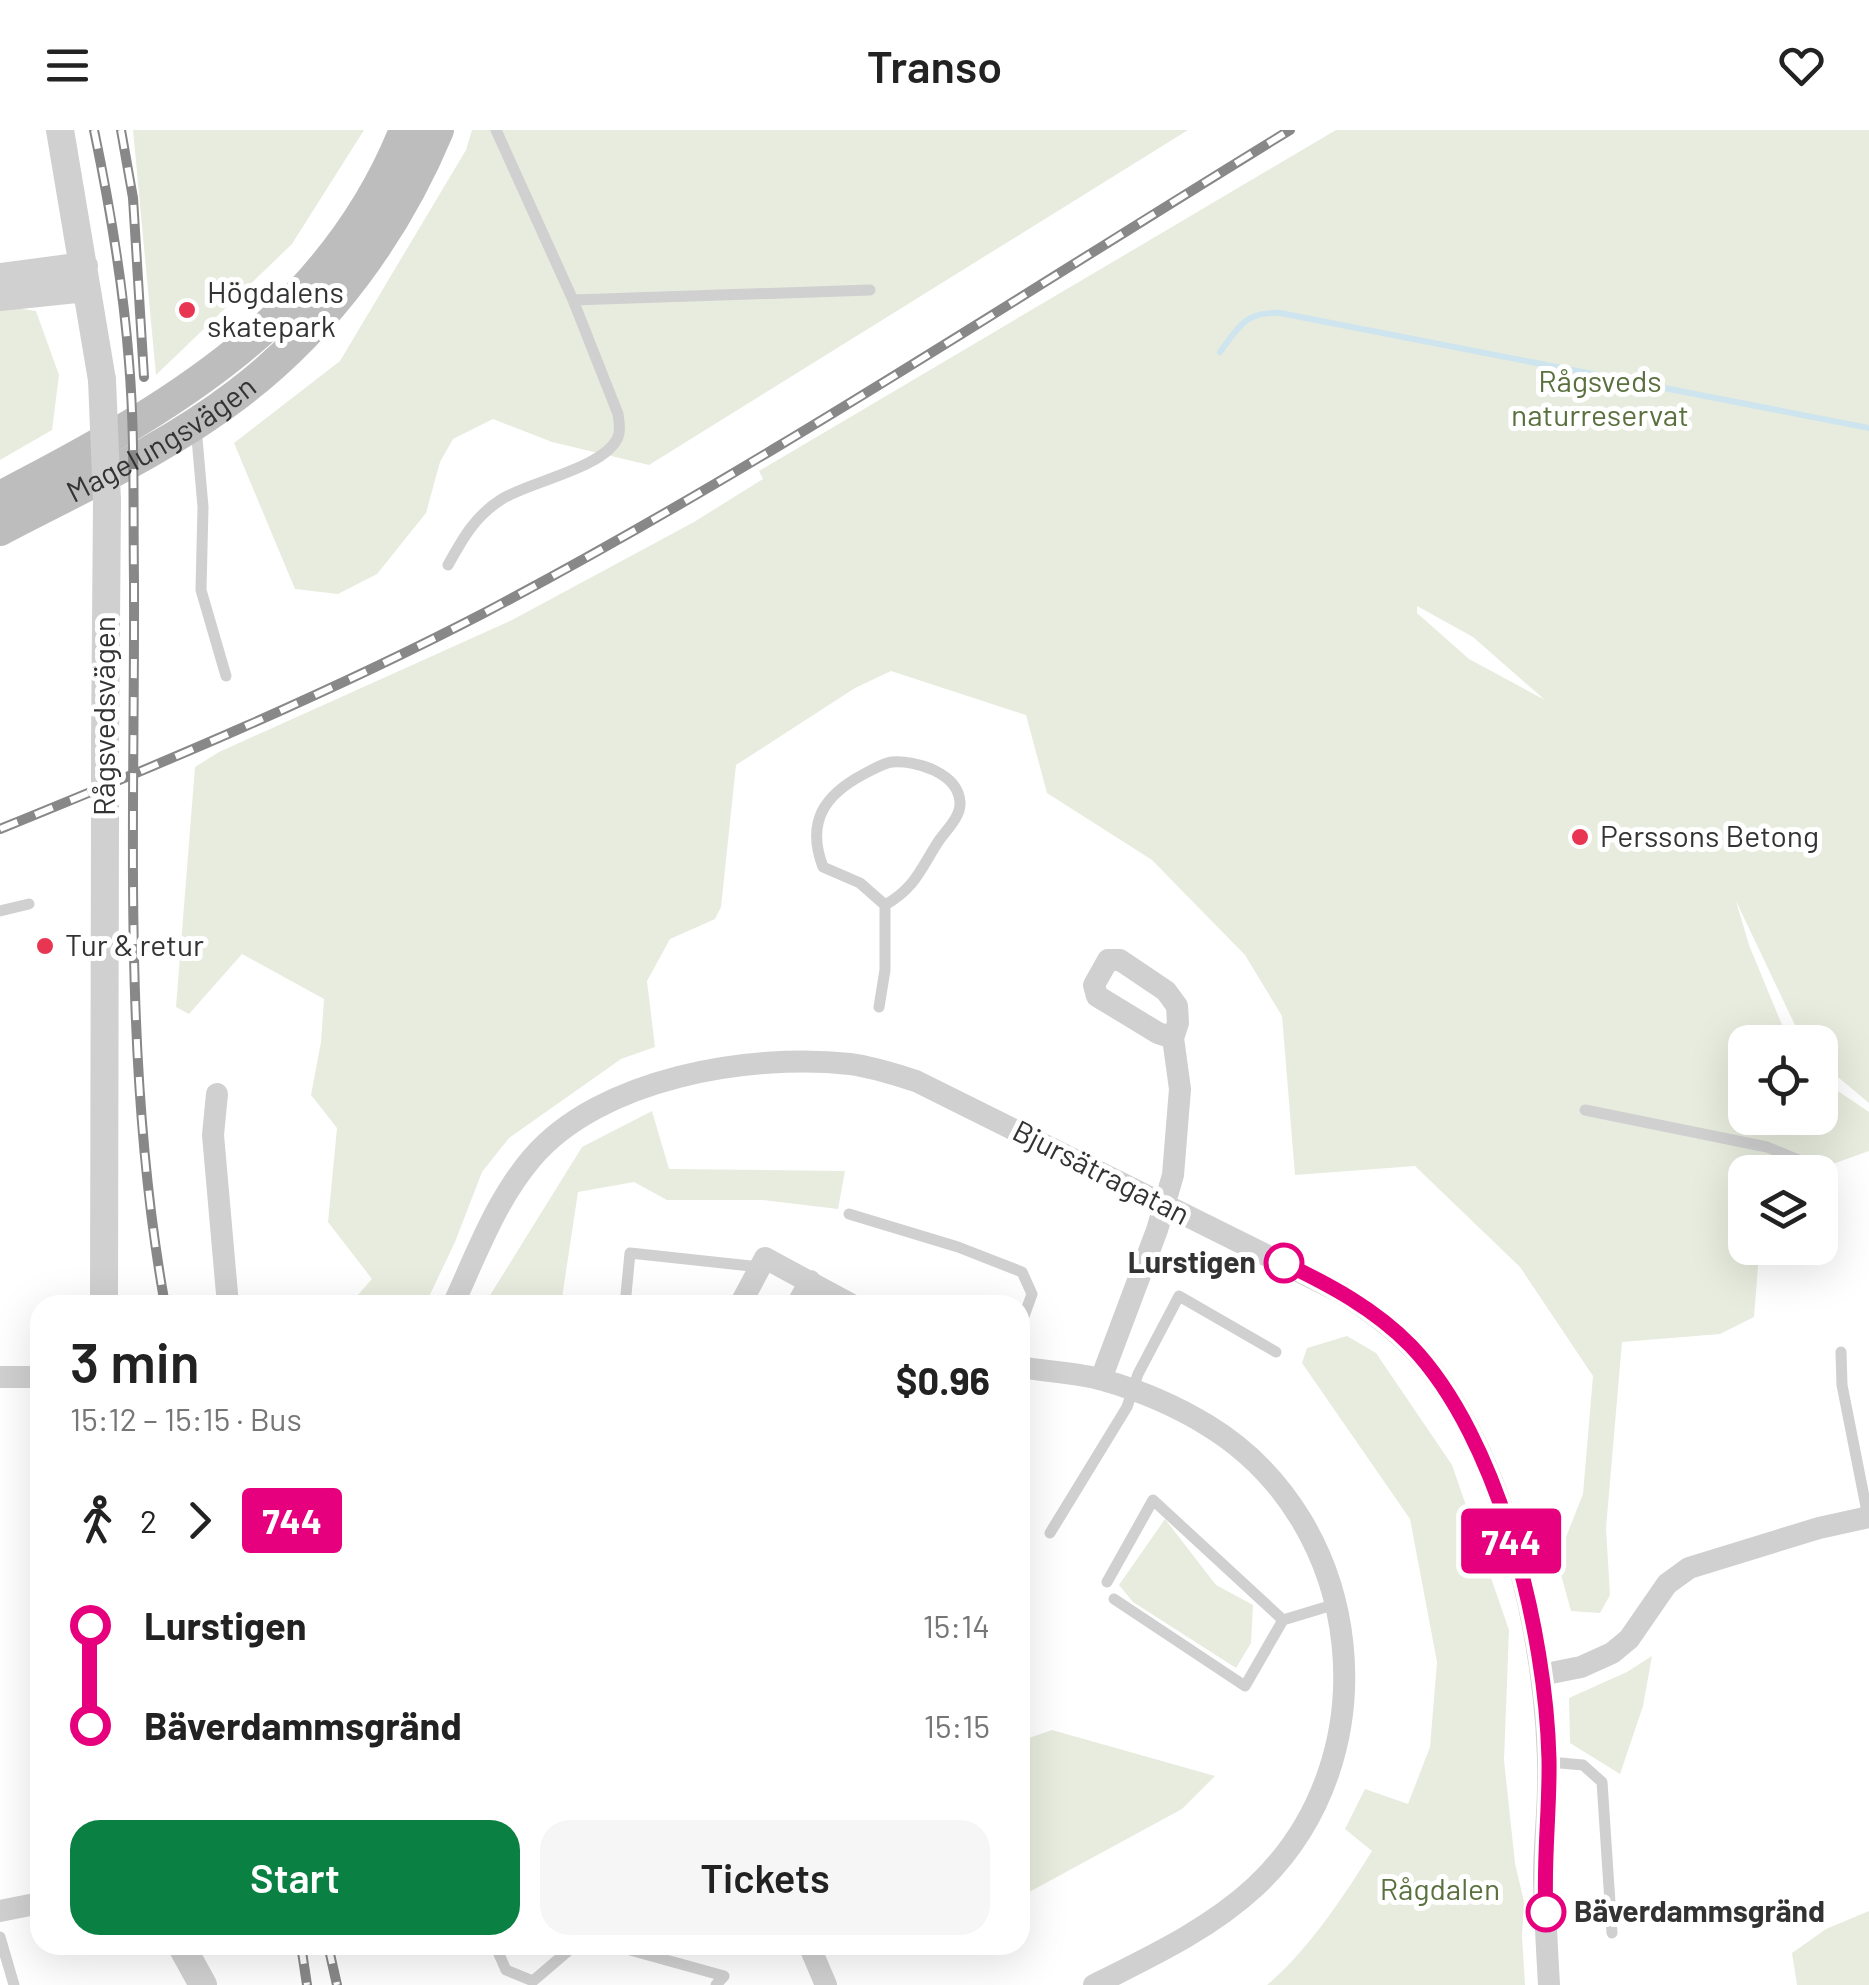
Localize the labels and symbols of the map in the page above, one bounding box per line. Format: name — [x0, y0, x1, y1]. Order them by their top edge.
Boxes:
place label: Högdalens skatepark — [207, 273, 344, 343]
marker: Högdalens skatepark — [176, 299, 198, 321]
park label: Rågsveds naturreservat — [1511, 362, 1689, 432]
street label: Magelungsvägen — [60, 367, 262, 509]
street label: Rågsvedsvägen — [85, 616, 121, 816]
place label: Perssons Betong — [1600, 817, 1819, 853]
marker: Perssons Betong — [1569, 826, 1591, 848]
place label: Tur & retur — [65, 926, 204, 962]
marker: Tur & retur — [34, 935, 56, 957]
street label: Bjursätragatan — [1007, 1111, 1196, 1231]
place label: Lurstigen — [1128, 1243, 1256, 1279]
marker: Lurstigen — [1265, 1244, 1303, 1282]
line badge: 744 — [1454, 1508, 1568, 1574]
park label: Rågdalen — [1380, 1870, 1500, 1906]
place label: Bäverdammsgränd — [1574, 1892, 1825, 1928]
marker: Bäverdammsgränd — [1527, 1893, 1565, 1931]

